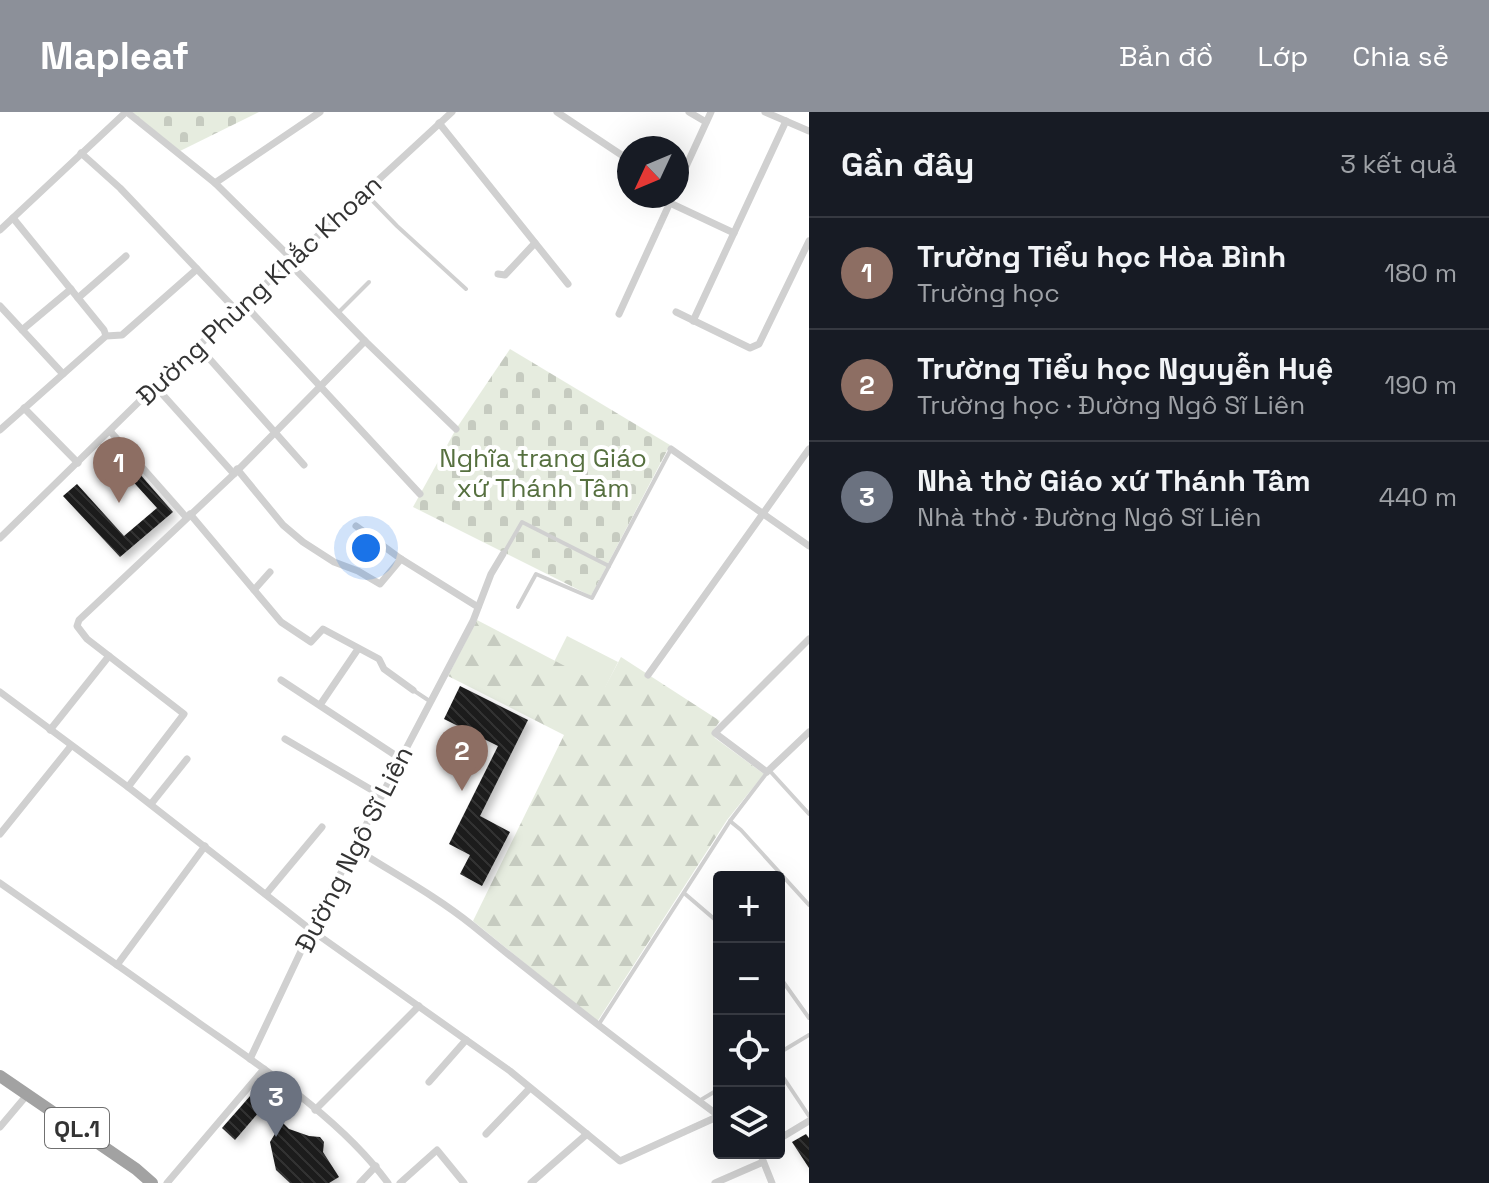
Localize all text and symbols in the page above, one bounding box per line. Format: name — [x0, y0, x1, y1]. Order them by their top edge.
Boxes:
text: Mapleaf — [40, 32, 189, 80]
text: Bản đồ — [1119, 38, 1213, 74]
text: Lớp — [1257, 38, 1308, 74]
text: Chia sẻ — [1352, 38, 1449, 74]
north arrow — [617, 136, 689, 208]
text: Gần đây — [841, 143, 975, 186]
text: 3 kết quả — [1340, 147, 1457, 181]
street label: Đường Phùng Khắc Khoan — [129, 167, 389, 413]
text: Trường Tiểu học Hòa Bình — [917, 237, 1286, 276]
text: 1 — [861, 256, 873, 290]
text: 180 m — [1384, 256, 1457, 290]
text: Trường học — [917, 276, 1060, 310]
text: Trường Tiểu học Nguyễn Huệ — [917, 349, 1333, 388]
text: 2 — [859, 368, 875, 402]
text: 190 m — [1385, 368, 1457, 402]
text: Trường học · Đường Ngô Sĩ Liên — [917, 388, 1305, 422]
pin: 1 — [93, 437, 145, 503]
park label: Nghĩa trang Giáo xứ Thánh Tâm — [439, 441, 647, 505]
text: Nhà thờ Giáo xứ Thánh Tâm — [917, 461, 1311, 500]
text: 3 — [859, 480, 875, 514]
text: 440 m — [1379, 480, 1457, 514]
text: Nhà thờ · Đường Ngô Sĩ Liên — [917, 500, 1261, 534]
your location — [346, 528, 386, 568]
pin: 2 — [436, 725, 488, 791]
street label: Đường Ngô Sĩ Liên — [287, 740, 421, 958]
map controls — [713, 871, 785, 1159]
button: + — [713, 871, 785, 943]
button: − — [713, 943, 785, 1015]
button: locate — [713, 1015, 785, 1087]
pin: 3 — [250, 1071, 302, 1137]
button: layers — [713, 1087, 785, 1159]
road number: QL.1 — [45, 1108, 109, 1148]

